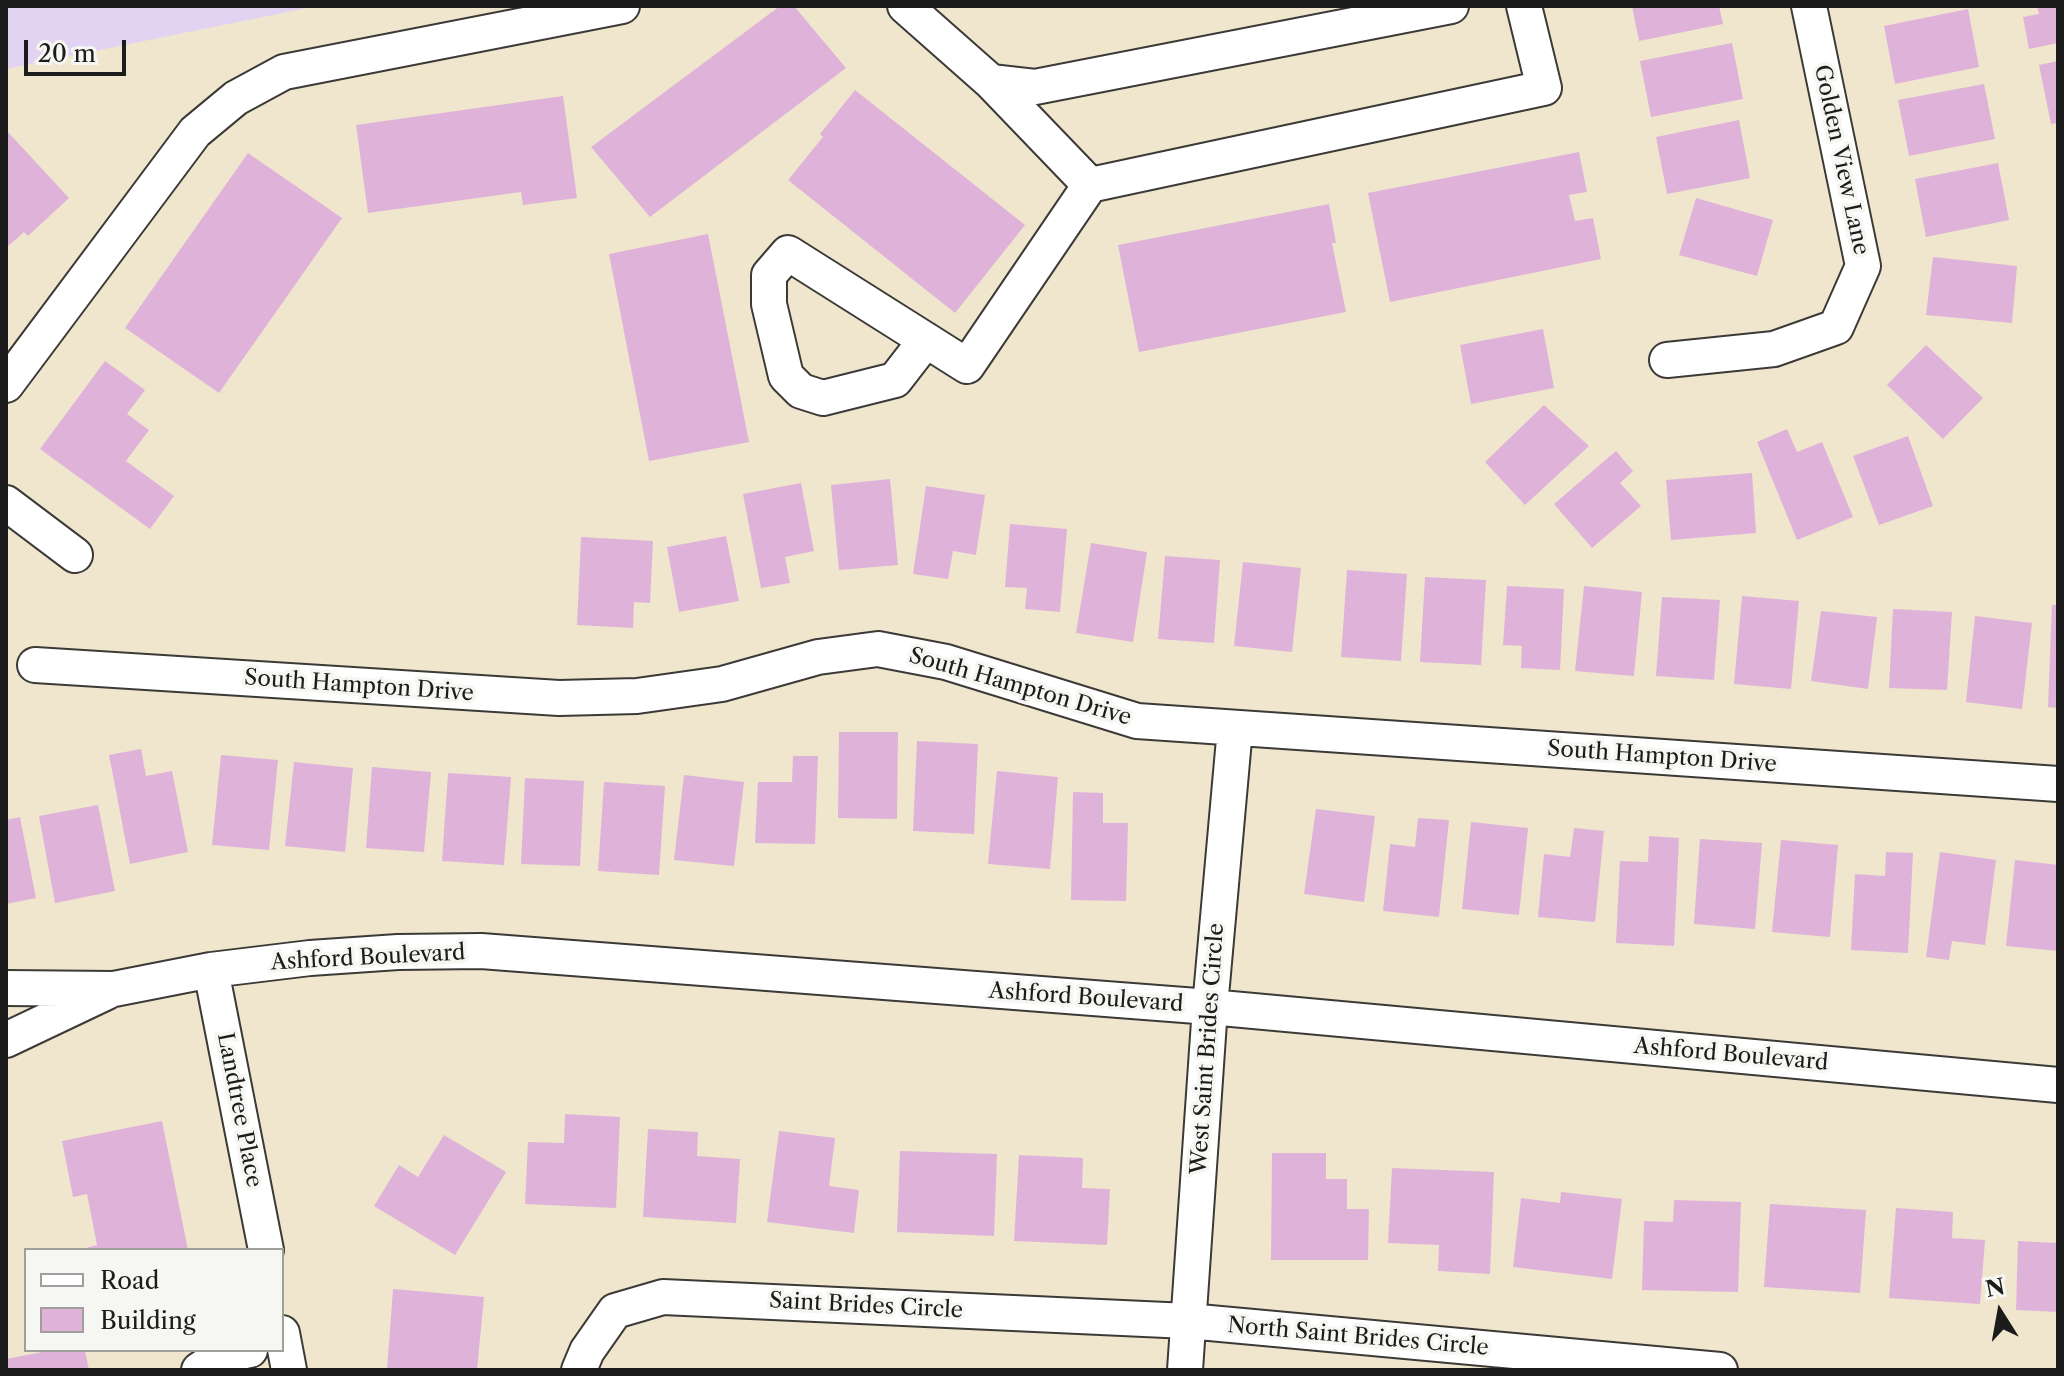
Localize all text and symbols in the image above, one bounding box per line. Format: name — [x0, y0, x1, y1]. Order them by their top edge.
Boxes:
scale bar — [28, 24, 130, 74]
text: 20 m — [38, 39, 96, 68]
street label: Golden View Lane — [1808, 62, 1874, 258]
street label: South Hampton Drive — [906, 643, 1134, 731]
street label: South Hampton Drive — [243, 665, 475, 707]
street label: South Hampton Drive — [1546, 736, 1778, 778]
street label: West Saint Brides Circle — [1186, 922, 1230, 1176]
street label: Ashford Boulevard — [270, 940, 466, 976]
street label: Ashford Boulevard — [988, 978, 1184, 1018]
street label: Landtree Place — [211, 1030, 267, 1190]
street label: Ashford Boulevard — [1633, 1033, 1829, 1077]
legend — [24, 1248, 284, 1352]
text: Road — [100, 1266, 159, 1295]
north arrow — [1960, 1272, 2040, 1352]
text: N — [1983, 1273, 2007, 1303]
street label: Saint Brides Circle — [768, 1288, 964, 1324]
text: Building — [100, 1306, 196, 1335]
street label: North Saint Brides Circle — [1226, 1312, 1490, 1362]

